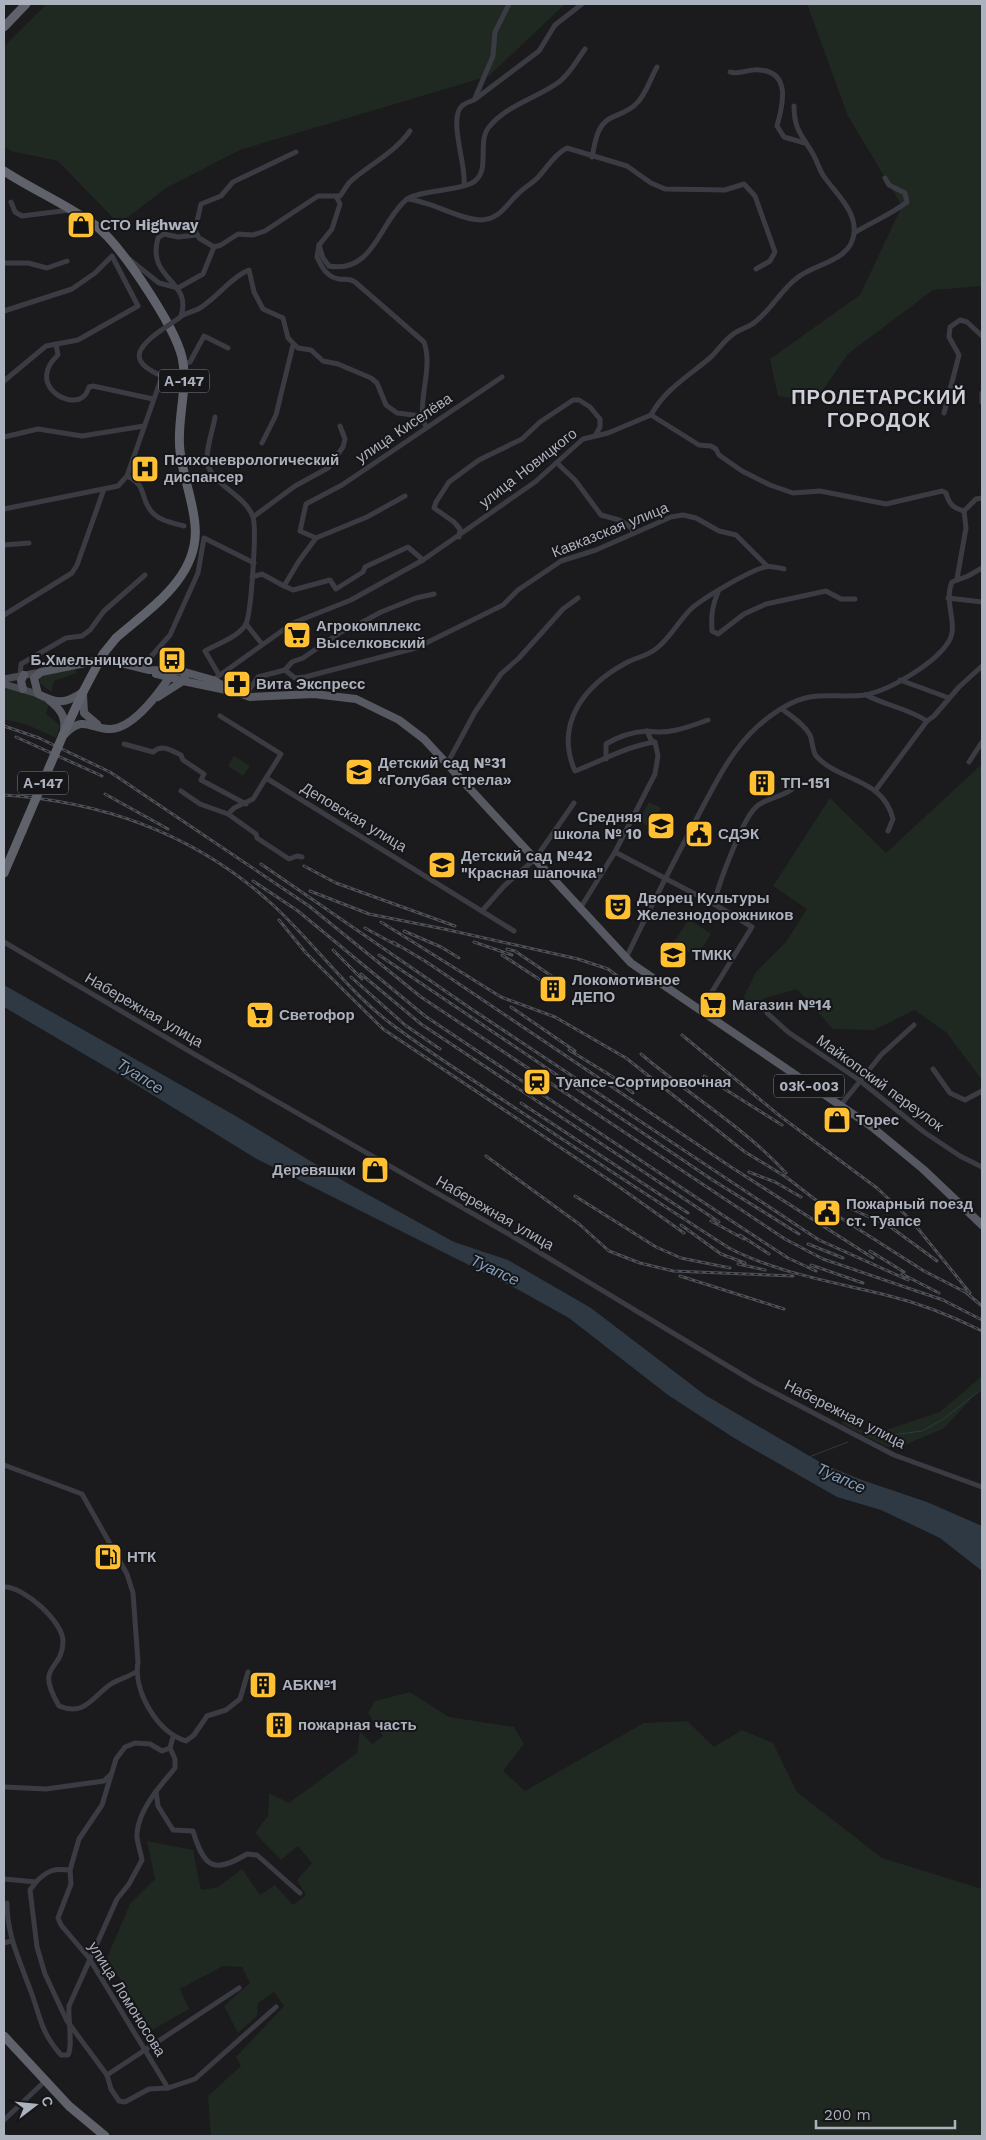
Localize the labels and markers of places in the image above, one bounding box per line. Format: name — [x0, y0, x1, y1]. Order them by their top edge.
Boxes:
shop icon: СТО Highway — [66, 210, 96, 240]
place label: СТО Highway — [100, 216, 199, 234]
place label: Психоневрологический диспансер — [164, 451, 339, 486]
hospital icon: Психоневрологический диспансер — [130, 454, 160, 484]
place label: Агрокомплекс Выселковский — [316, 617, 425, 652]
supermarket icon: Агрокомплекс Выселковский — [282, 620, 312, 650]
bus stop icon: Б.Хмельницкого — [157, 645, 187, 675]
place label: Б.Хмельницкого — [30, 651, 153, 669]
pharmacy icon: Вита Экспресс — [222, 669, 252, 699]
place label: Вита Экспресс — [256, 675, 365, 693]
place label: Детский сад №31 «Голубая стрела» — [378, 754, 512, 789]
school or university icon: Детский сад №31 «Голубая стрела» — [344, 757, 374, 787]
building icon: ТП-151 — [747, 768, 777, 798]
place label: ТП-151 — [781, 774, 830, 792]
place label: Средняя школа № 10 — [553, 808, 642, 843]
school or university icon: Средняя школа № 10 — [646, 811, 676, 841]
public building icon: СДЭК — [684, 819, 714, 849]
place label: СДЭК — [718, 825, 760, 843]
place label: Детский сад №42 "Красная шапочка" — [461, 847, 603, 882]
school or university icon: Детский сад №42 "Красная шапочка" — [427, 850, 457, 880]
place label: Дворец Культуры Железнодорожников — [636, 889, 793, 924]
theatre icon: Дворец Культуры Железнодорожников — [603, 892, 633, 922]
school or university icon: ТМКК — [658, 940, 688, 970]
place label: ТМКК — [692, 946, 733, 964]
place label: Локомотивное ДЕПО — [572, 971, 680, 1006]
building icon: Локомотивное ДЕПО — [538, 974, 568, 1004]
supermarket icon: Магазин №14 — [698, 990, 728, 1020]
place label: Магазин №14 — [732, 996, 832, 1014]
supermarket icon: Светофор — [245, 1000, 275, 1030]
place label: Светофор — [279, 1006, 355, 1024]
station icon: Туапсе-Сортировочная — [522, 1067, 552, 1097]
place label: Туапсе-Сортировочная — [556, 1073, 731, 1091]
shop icon: Торес — [822, 1105, 852, 1135]
place label: Торес — [856, 1111, 899, 1129]
shop icon: Деревяшки — [360, 1155, 390, 1185]
place label: Деревяшки — [272, 1161, 356, 1179]
place label: Пожарный поезд ст. Туапсе — [846, 1195, 973, 1230]
public building icon: Пожарный поезд ст. Туапсе — [812, 1198, 842, 1228]
fuel station icon: НТК — [93, 1542, 123, 1572]
place label: НТК — [127, 1548, 157, 1566]
building icon: АБК№1 — [248, 1670, 278, 1700]
place label: АБК№1 — [282, 1676, 337, 1694]
building icon: пожарная часть — [264, 1710, 294, 1740]
place label: пожарная часть — [298, 1716, 417, 1734]

